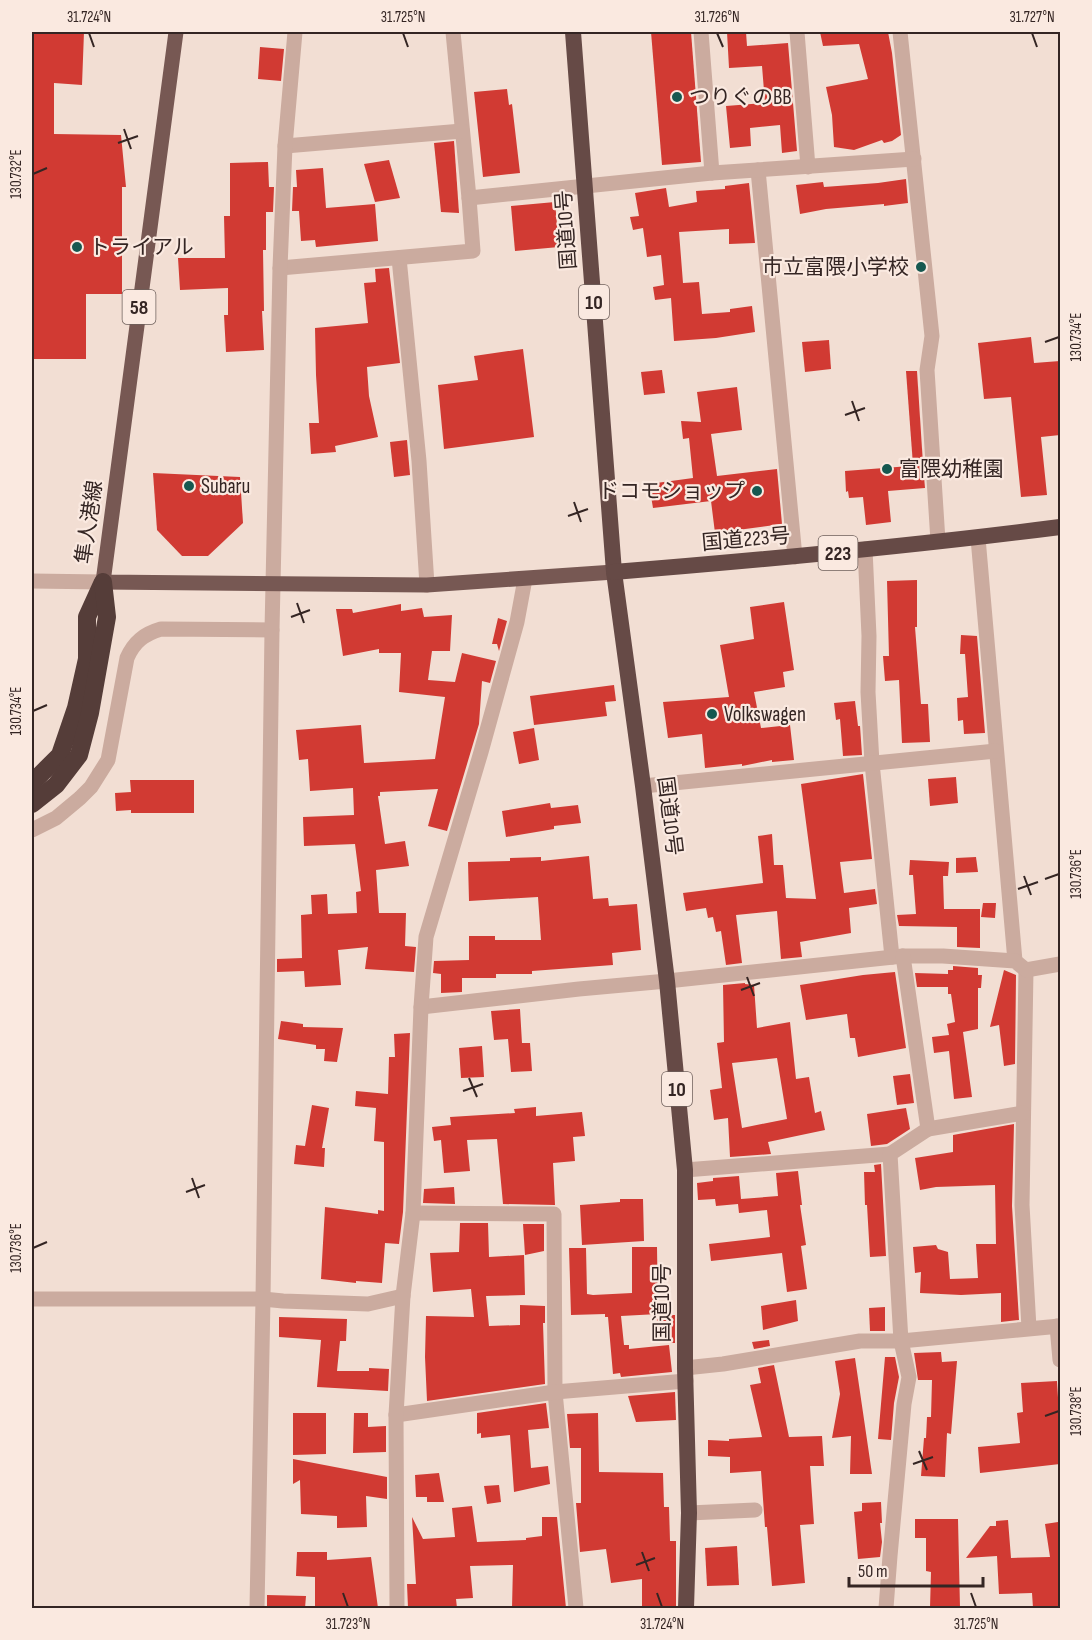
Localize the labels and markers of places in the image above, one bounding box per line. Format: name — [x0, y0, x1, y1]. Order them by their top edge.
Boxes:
place label: つりぐのBB — [689, 85, 792, 110]
marker: つりぐのBB — [670, 90, 684, 104]
place label: トライアル — [89, 235, 194, 260]
marker: トライアル — [70, 240, 84, 254]
place label: 市立富隈小学校 — [762, 255, 909, 280]
marker: 市立富隈小学校 — [914, 260, 928, 274]
place label: 富隈幼稚園 — [899, 457, 1004, 482]
marker: 富隈幼稚園 — [880, 462, 894, 476]
place label: Subaru — [201, 474, 250, 499]
marker: Subaru — [182, 479, 196, 493]
place label: ドコモショップ — [598, 479, 745, 504]
marker: ドコモショップ — [750, 484, 764, 498]
place label: Volkswagen — [724, 702, 806, 727]
marker: Volkswagen — [705, 707, 719, 721]

